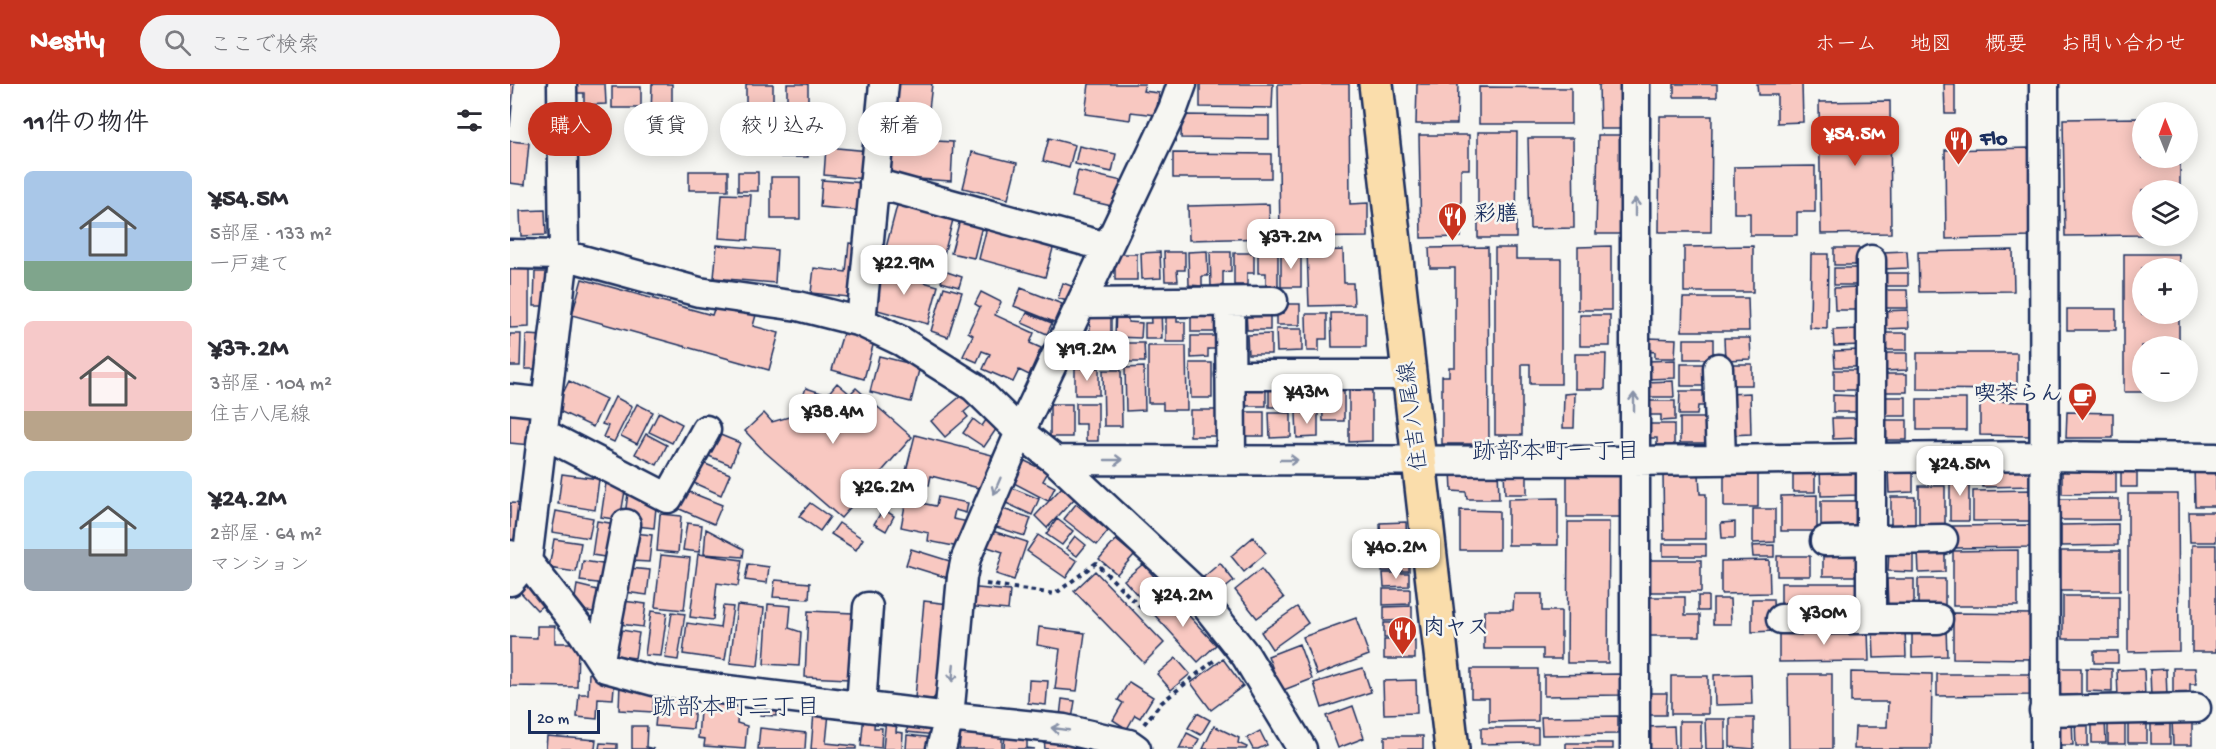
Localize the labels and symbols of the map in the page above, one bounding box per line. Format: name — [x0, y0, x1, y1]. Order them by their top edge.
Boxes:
north arrow — [2132, 102, 2198, 168]
pin: ¥54.5M — [1806, 116, 1904, 167]
restaurant icon: Flo — [1943, 124, 1975, 166]
place label: Flo — [1979, 127, 2008, 153]
one-way arrow — [1629, 198, 1641, 218]
restaurant icon: 彩膳 — [1437, 200, 1469, 242]
place label: 彩膳 — [1474, 202, 1518, 229]
pin: ¥37.2M — [1242, 219, 1340, 270]
pin: ¥22.9M — [855, 245, 953, 296]
pin: ¥19.2M — [1038, 331, 1136, 382]
street label: 住吉八尾線 — [1394, 360, 1435, 472]
pin: ¥43M — [1271, 374, 1343, 425]
cafe icon: 喫茶らん — [2067, 380, 2099, 422]
place label: 喫茶らん — [1974, 382, 2062, 409]
one-way arrow — [1628, 393, 1640, 413]
pin: ¥38.4M — [784, 394, 882, 445]
district label: 跡部本町一丁目 — [1472, 438, 1640, 468]
pin: ¥24.5M — [1911, 446, 2009, 497]
one-way arrow — [1103, 454, 1123, 466]
one-way arrow — [1279, 454, 1299, 466]
pin: ¥26.2M — [835, 469, 933, 520]
one-way arrow — [991, 476, 1002, 494]
pin: ¥40.2M — [1347, 529, 1445, 580]
pin: ¥24.2M — [1134, 577, 1232, 628]
pin: ¥30M — [1788, 595, 1860, 646]
restaurant icon: 肉ヤス — [1386, 614, 1418, 656]
place label: 肉ヤス — [1423, 615, 1489, 643]
one-way arrow — [947, 663, 958, 683]
district label: 跡部本町三丁目 — [652, 694, 820, 724]
scale bar — [528, 707, 600, 734]
one-way arrow — [1050, 723, 1070, 734]

